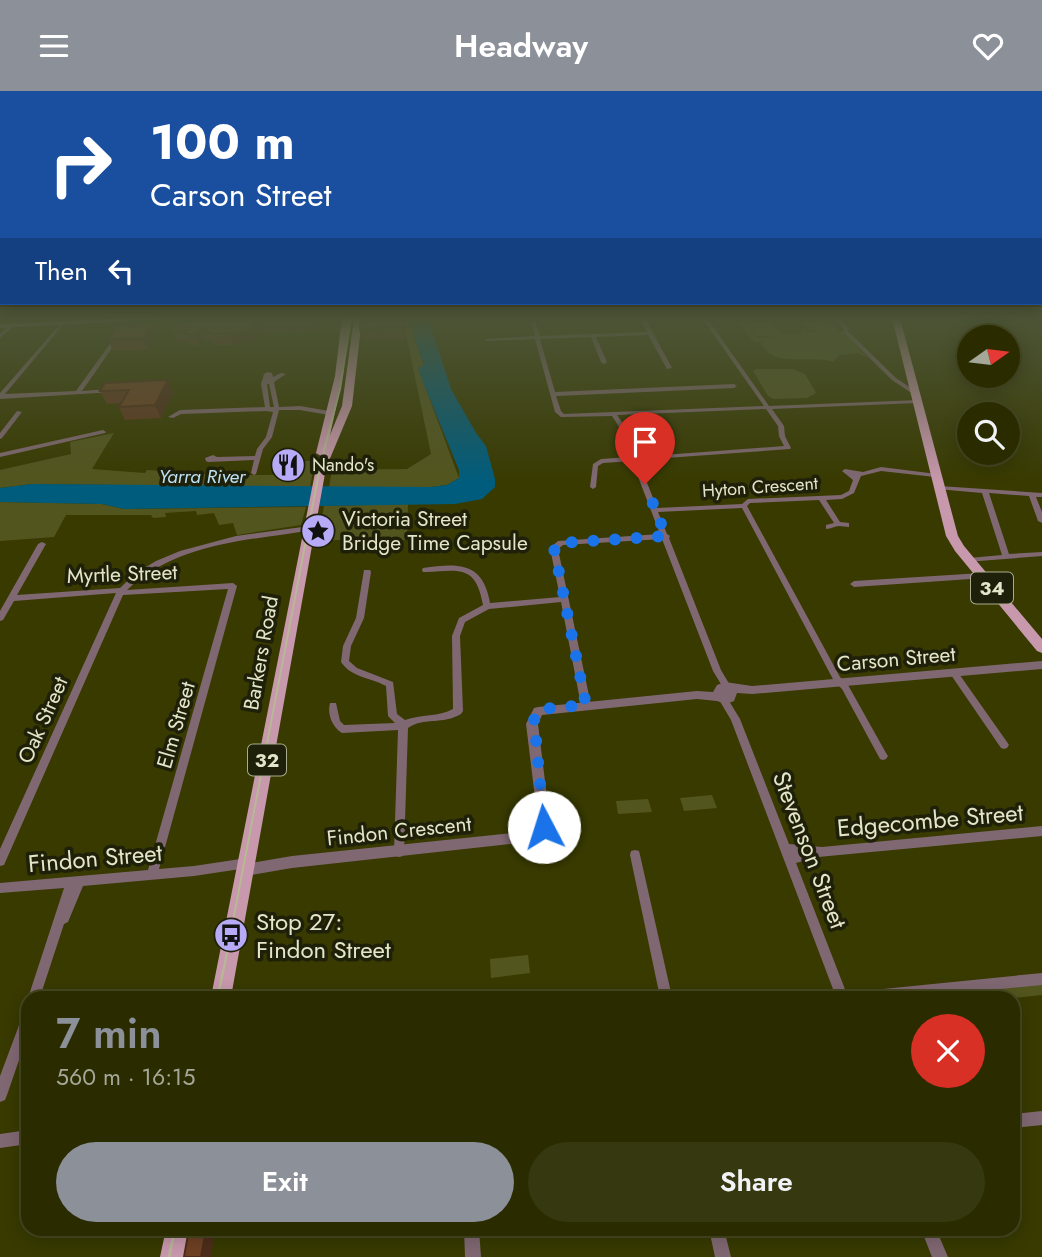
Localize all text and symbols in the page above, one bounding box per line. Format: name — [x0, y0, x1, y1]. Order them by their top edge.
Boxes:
text: Headway — [454, 23, 588, 69]
icon: menu — [35, 27, 73, 65]
icon: heart — [969, 27, 1007, 65]
text: 100 m — [150, 107, 295, 177]
icon: right — [35, 119, 126, 210]
text: Carson Street — [150, 172, 331, 218]
text: Then — [35, 252, 88, 290]
icon: left — [102, 252, 140, 290]
north arrow — [957, 325, 1020, 389]
map controls — [957, 325, 1020, 465]
button: search — [957, 402, 1020, 465]
pin — [615, 412, 675, 484]
icon: arrive — [626, 423, 664, 461]
restaurant icon: Nando's — [269, 446, 307, 484]
place label: Nando's — [312, 452, 374, 478]
water label: Yarra River — [159, 463, 247, 490]
street label: Hyton Crescent — [701, 470, 820, 504]
place label: Victoria Street Bridge Time Capsule — [342, 504, 528, 558]
place icon: Victoria Street Bridge Time Capsule — [299, 512, 337, 550]
street label: Myrtle Street — [66, 557, 178, 591]
road number: 34 — [971, 573, 1013, 603]
street label: Barkers Road — [236, 593, 286, 713]
street label: Carson Street — [835, 639, 957, 679]
street label: Oak Street — [11, 672, 75, 768]
street label: Elm Street — [149, 678, 203, 772]
road number: 32 — [248, 745, 286, 775]
street label: Stevenson Street — [764, 766, 856, 934]
position arrow — [507, 790, 581, 864]
street label: Edgecombe Street — [835, 794, 1025, 846]
street label: Findon Crescent — [325, 808, 473, 854]
street label: Findon Street — [26, 835, 164, 881]
place label: Stop 27: Findon Street — [256, 904, 391, 967]
bus stop icon: Stop 27: Findon Street — [212, 916, 250, 954]
text: 7 min — [56, 1003, 162, 1064]
button: close — [911, 1014, 985, 1088]
text: 560 m · 16:15 — [56, 1060, 195, 1094]
button: Exit — [56, 1142, 514, 1222]
button: Share — [528, 1142, 985, 1222]

